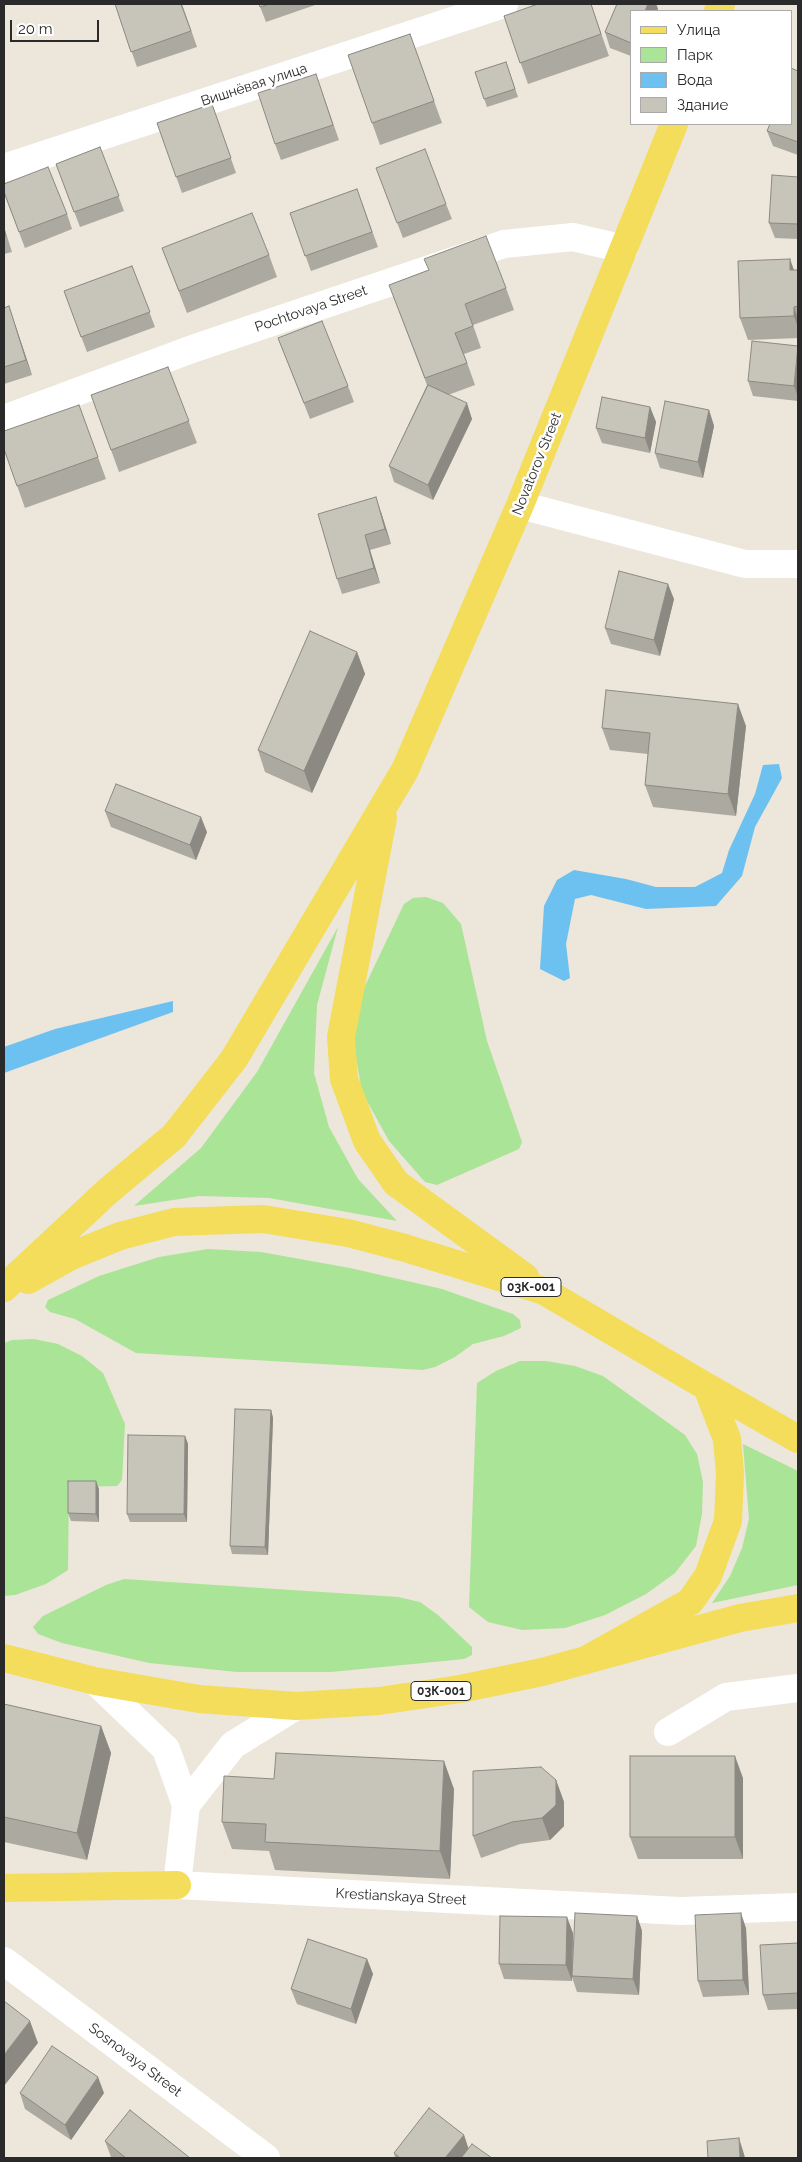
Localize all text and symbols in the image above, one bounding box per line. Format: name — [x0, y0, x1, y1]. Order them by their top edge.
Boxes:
scale bar — [12, 10, 101, 42]
legend — [630, 10, 792, 125]
text: 20 m — [18, 20, 53, 38]
text: Улица — [677, 21, 721, 39]
text: Парк — [677, 46, 713, 64]
street label: Вишнёвая улица — [199, 60, 309, 110]
text: Вода — [677, 71, 713, 89]
text: Здание — [677, 96, 728, 114]
street label: Pochtovaya Street — [253, 282, 369, 336]
street label: Novatorov Street — [509, 410, 565, 518]
road number: 03К-001 — [501, 1277, 561, 1296]
road number: 03К-001 — [411, 1682, 471, 1700]
street label: Krestianskaya Street — [335, 1885, 467, 1909]
street label: Sosnovaya Street — [85, 2020, 185, 2100]

